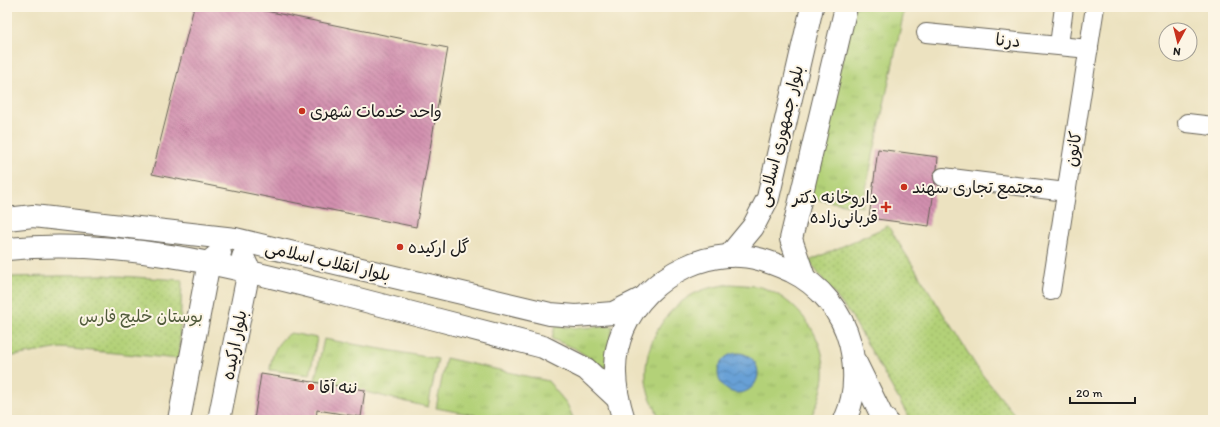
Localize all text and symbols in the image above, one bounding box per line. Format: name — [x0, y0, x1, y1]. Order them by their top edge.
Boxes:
north arrow — [1158, 22, 1198, 62]
street label: درنا — [995, 29, 1021, 51]
text: N — [1172, 45, 1181, 58]
street label: بلوار جمهوری اسلامی — [753, 63, 809, 209]
place label: واحد خدمات شهری — [310, 101, 442, 121]
marker: واحد خدمات شهری — [297, 106, 307, 116]
street label: کانون — [1060, 130, 1087, 168]
place label: مجتمع تجاری سهند — [912, 177, 1043, 199]
marker: مجتمع تجاری سهند — [899, 182, 909, 192]
place label: داروخانه دکتر قربانی‌زاده — [791, 187, 878, 228]
marker: داروخانه دکتر قربانی‌زاده — [881, 202, 891, 212]
street label: بلوار انقلاب اسلامی — [263, 237, 393, 286]
place label: گل ارکیده — [408, 237, 470, 257]
marker: گل ارکیده — [395, 242, 405, 252]
park label: بوستان خلیج فارس — [79, 306, 203, 328]
street label: بلوار ارکیده — [217, 308, 252, 382]
place label: ننه آقا — [319, 377, 357, 397]
scale bar — [1070, 379, 1135, 405]
marker: ننه آقا — [306, 382, 316, 392]
text: 20 m — [1076, 386, 1103, 400]

